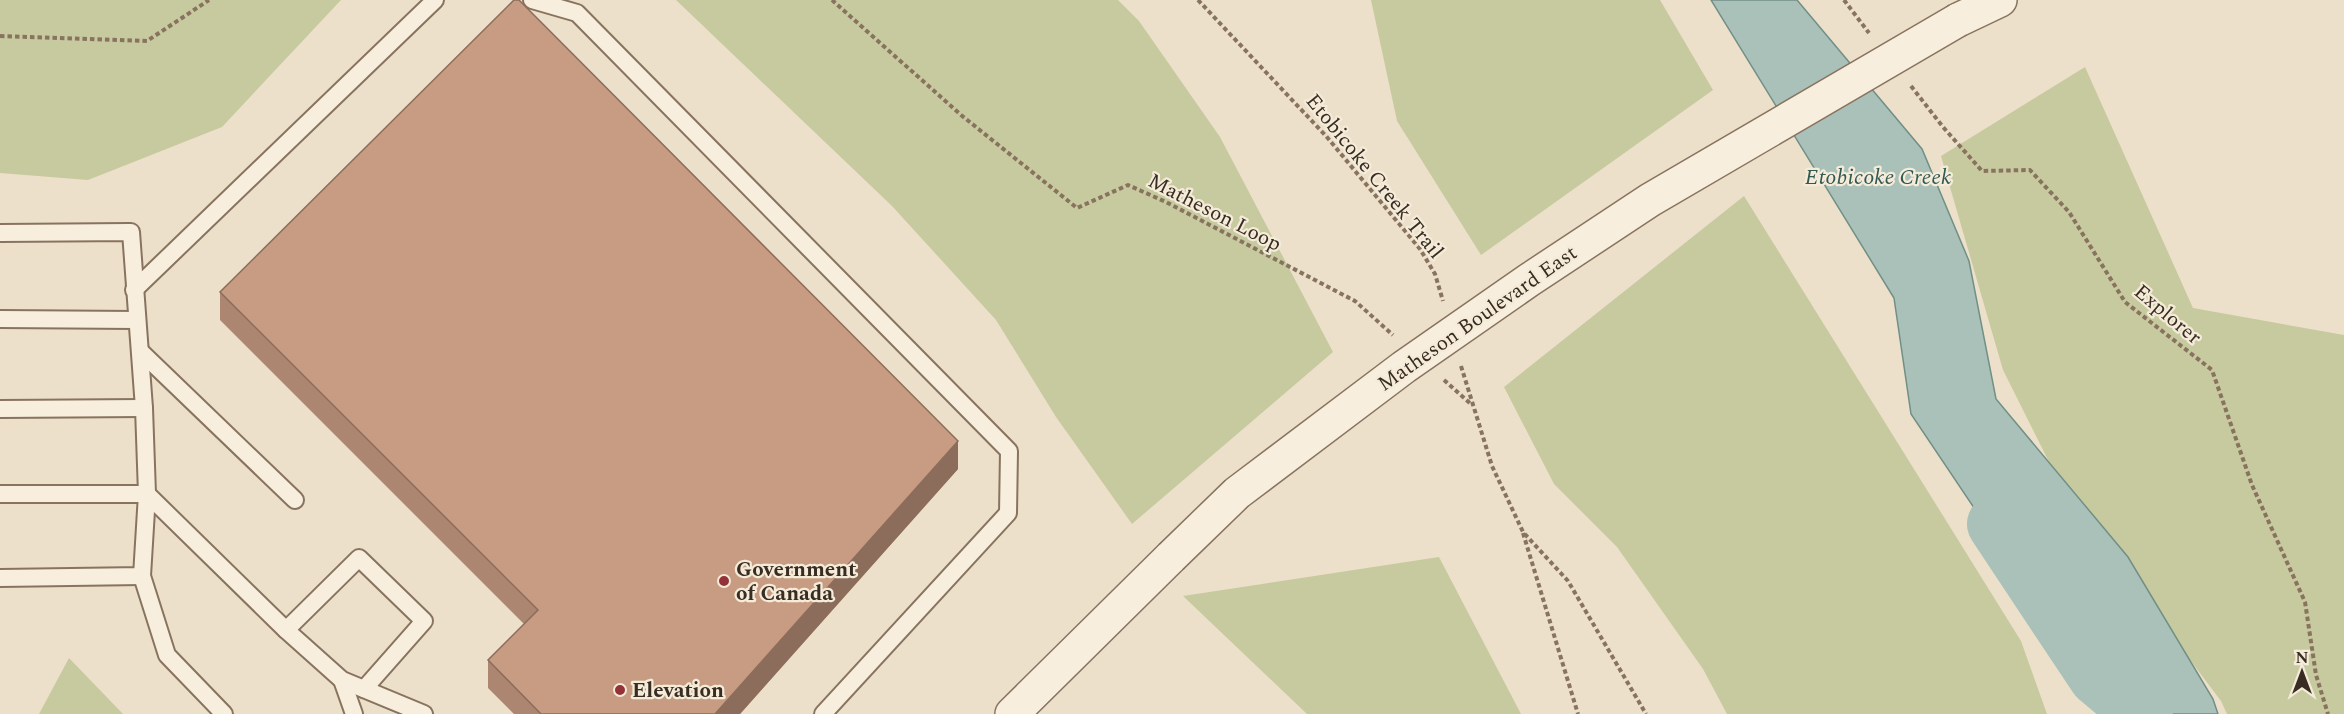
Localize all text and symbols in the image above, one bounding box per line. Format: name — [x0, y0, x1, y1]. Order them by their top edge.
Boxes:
street label: Etobicoke Creek Trail — [1297, 87, 1451, 266]
water label: Etobicoke Creek — [1805, 161, 1951, 194]
street label: Matheson Loop — [1142, 165, 1287, 260]
street label: Matheson Boulevard East — [1371, 238, 1584, 400]
street label: Explorer — [2126, 277, 2208, 353]
place label: Government of Canada — [736, 554, 856, 610]
marker: Government of Canada — [717, 574, 731, 588]
north arrow — [2272, 642, 2332, 702]
text: N — [2295, 646, 2309, 670]
place label: Elevation — [632, 675, 724, 707]
marker: Elevation — [613, 683, 627, 697]

